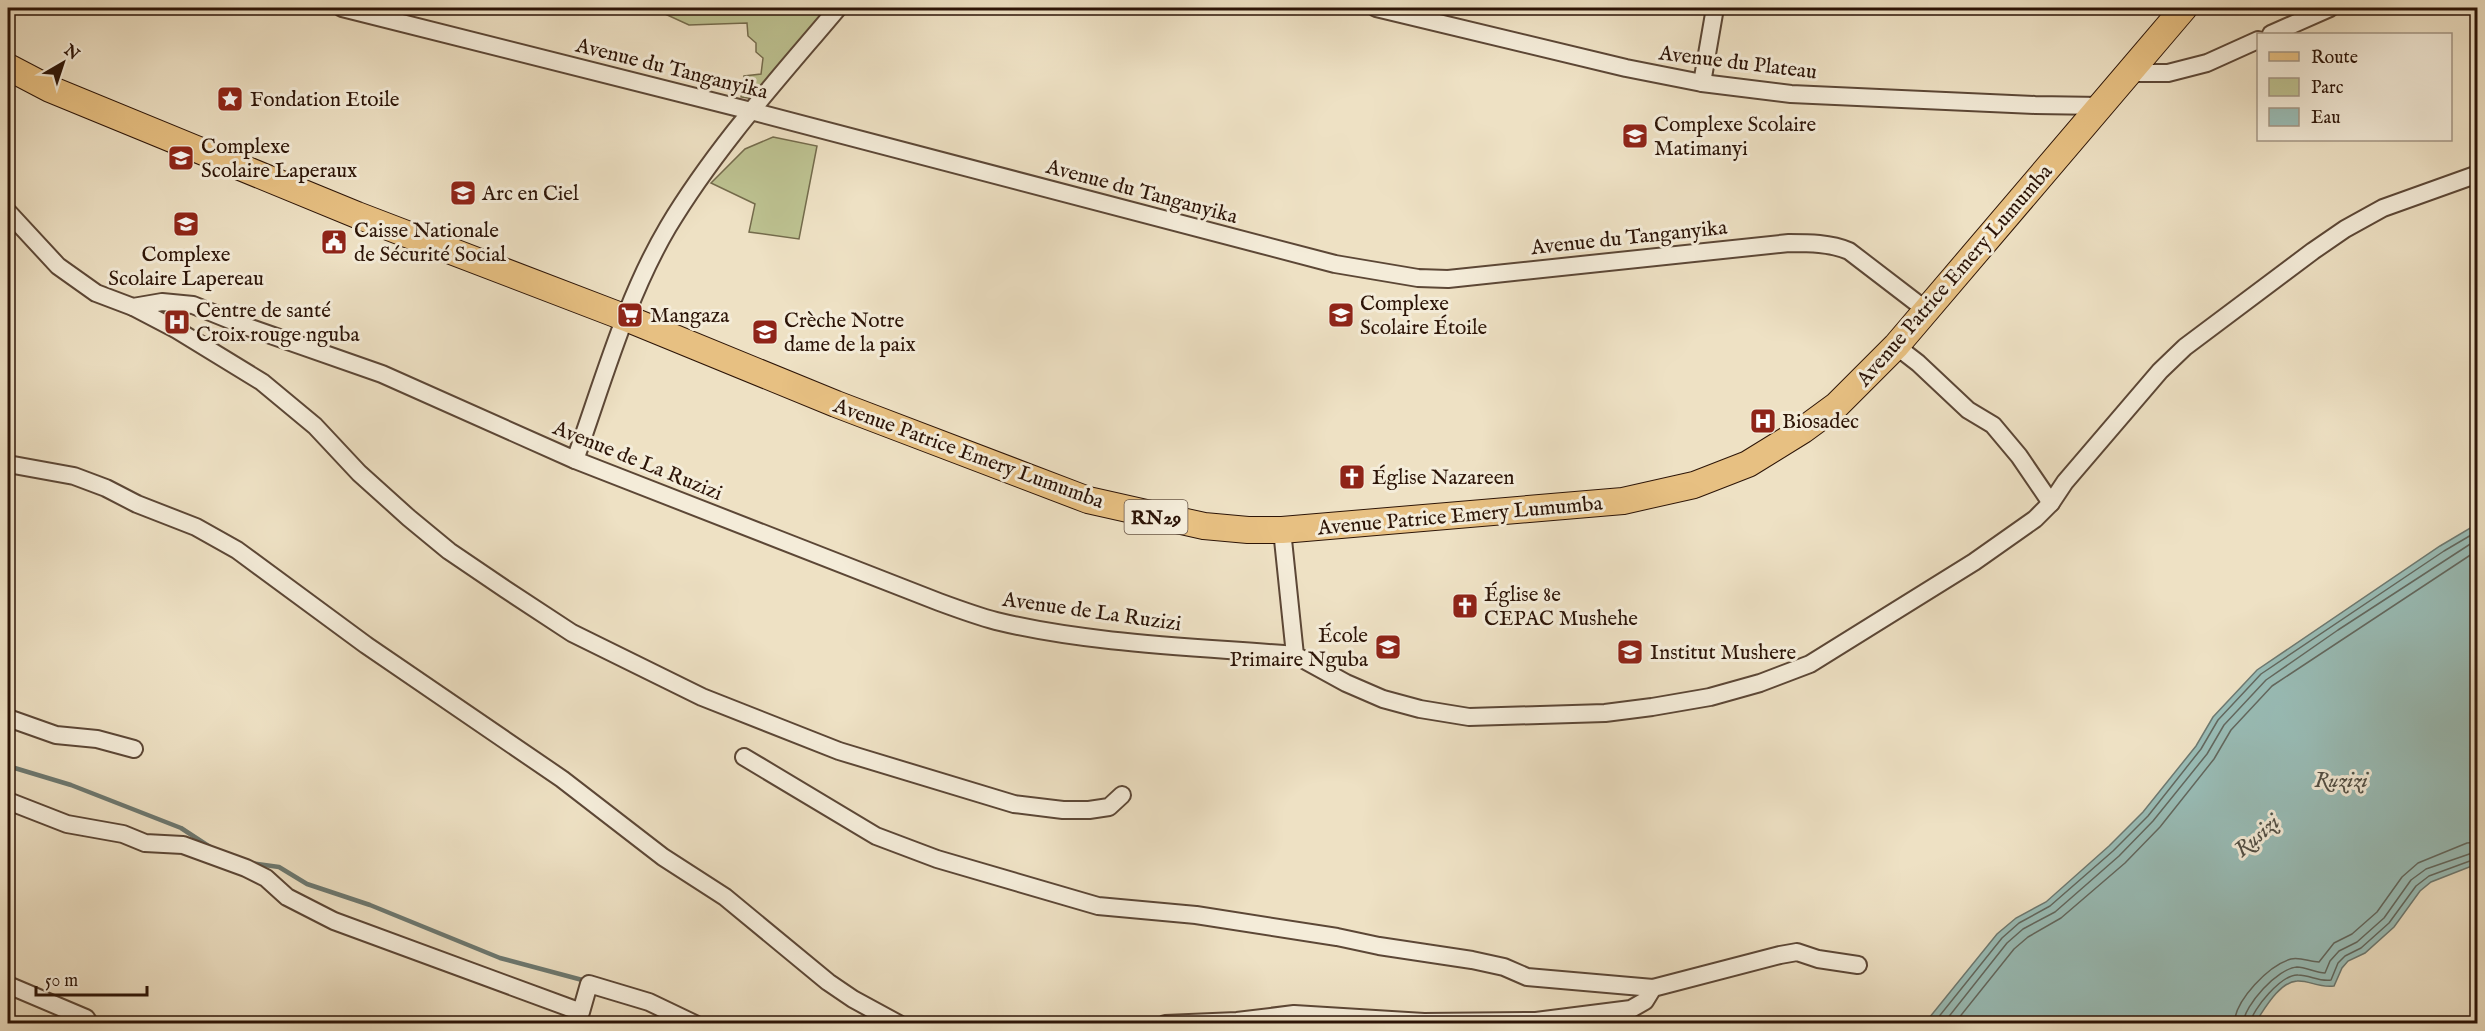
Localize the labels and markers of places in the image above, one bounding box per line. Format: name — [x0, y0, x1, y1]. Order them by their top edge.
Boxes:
place icon: Fondation Etoile — [215, 84, 245, 114]
place label: Fondation Etoile — [250, 87, 400, 114]
place label: Complexe Scolaire Matimanyi — [1654, 112, 1817, 163]
school or university icon: Complexe Scolaire Matimanyi — [1620, 121, 1650, 151]
place label: Complexe Scolaire Laperaux — [201, 134, 357, 185]
school or university icon: Complexe Scolaire Laperaux — [166, 143, 196, 173]
school or university icon: Arc en Ciel — [448, 178, 478, 208]
place label: Arc en Ciel — [481, 181, 579, 208]
school or university icon: Complexe Scolaire Lapereau — [171, 209, 201, 239]
place label: Caisse Nationale de Sécurité Social — [354, 218, 506, 269]
public building icon: Caisse Nationale de Sécurité Social — [319, 227, 349, 257]
place label: Complexe Scolaire Lapereau — [108, 242, 264, 293]
place label: Complexe Scolaire Étoile — [1360, 291, 1488, 342]
place label: Centre de santé Croix rouge nguba — [196, 298, 360, 349]
supermarket icon: Mangaza — [615, 300, 645, 330]
school or university icon: Complexe Scolaire Étoile — [1326, 300, 1356, 330]
place label: Mangaza — [650, 303, 730, 330]
hospital icon: Centre de santé Croix rouge nguba — [162, 307, 192, 337]
place label: Crèche Notre dame de la paix — [784, 308, 916, 359]
school or university icon: Crèche Notre dame de la paix — [750, 317, 780, 347]
hospital icon: Biosadec — [1748, 406, 1778, 436]
place label: Biosadec — [1782, 409, 1859, 436]
church icon: Église Nazareen — [1337, 462, 1367, 492]
place label: Église Nazareen — [1372, 464, 1515, 492]
place label: Église 8e CEPAC Mushehe — [1484, 581, 1638, 633]
church icon: Église 8e CEPAC Mushehe — [1450, 591, 1480, 621]
place label: École Primaire Nguba — [1229, 622, 1369, 674]
school or university icon: École Primaire Nguba — [1373, 632, 1403, 662]
school or university icon: Institut Mushere — [1615, 637, 1645, 667]
place label: Institut Mushere — [1650, 640, 1797, 667]

